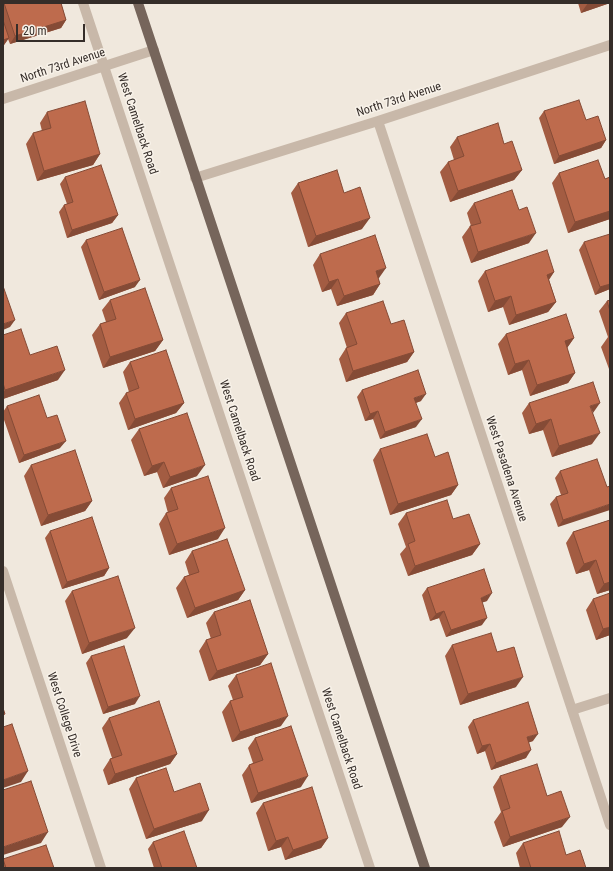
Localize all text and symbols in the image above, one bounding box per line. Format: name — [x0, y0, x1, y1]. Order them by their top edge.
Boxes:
scale bar — [18, 16, 87, 42]
text: 20 m — [23, 24, 47, 38]
street label: North 73rd Avenue — [19, 46, 107, 86]
street label: West Camelback Road — [114, 71, 160, 177]
street label: North 73rd Avenue — [355, 80, 443, 120]
street label: West Camelback Road — [216, 378, 262, 484]
street label: West Pasadena Avenue — [482, 414, 530, 524]
street label: West College Drive — [43, 671, 85, 759]
street label: West Camelback Road — [318, 686, 364, 792]

